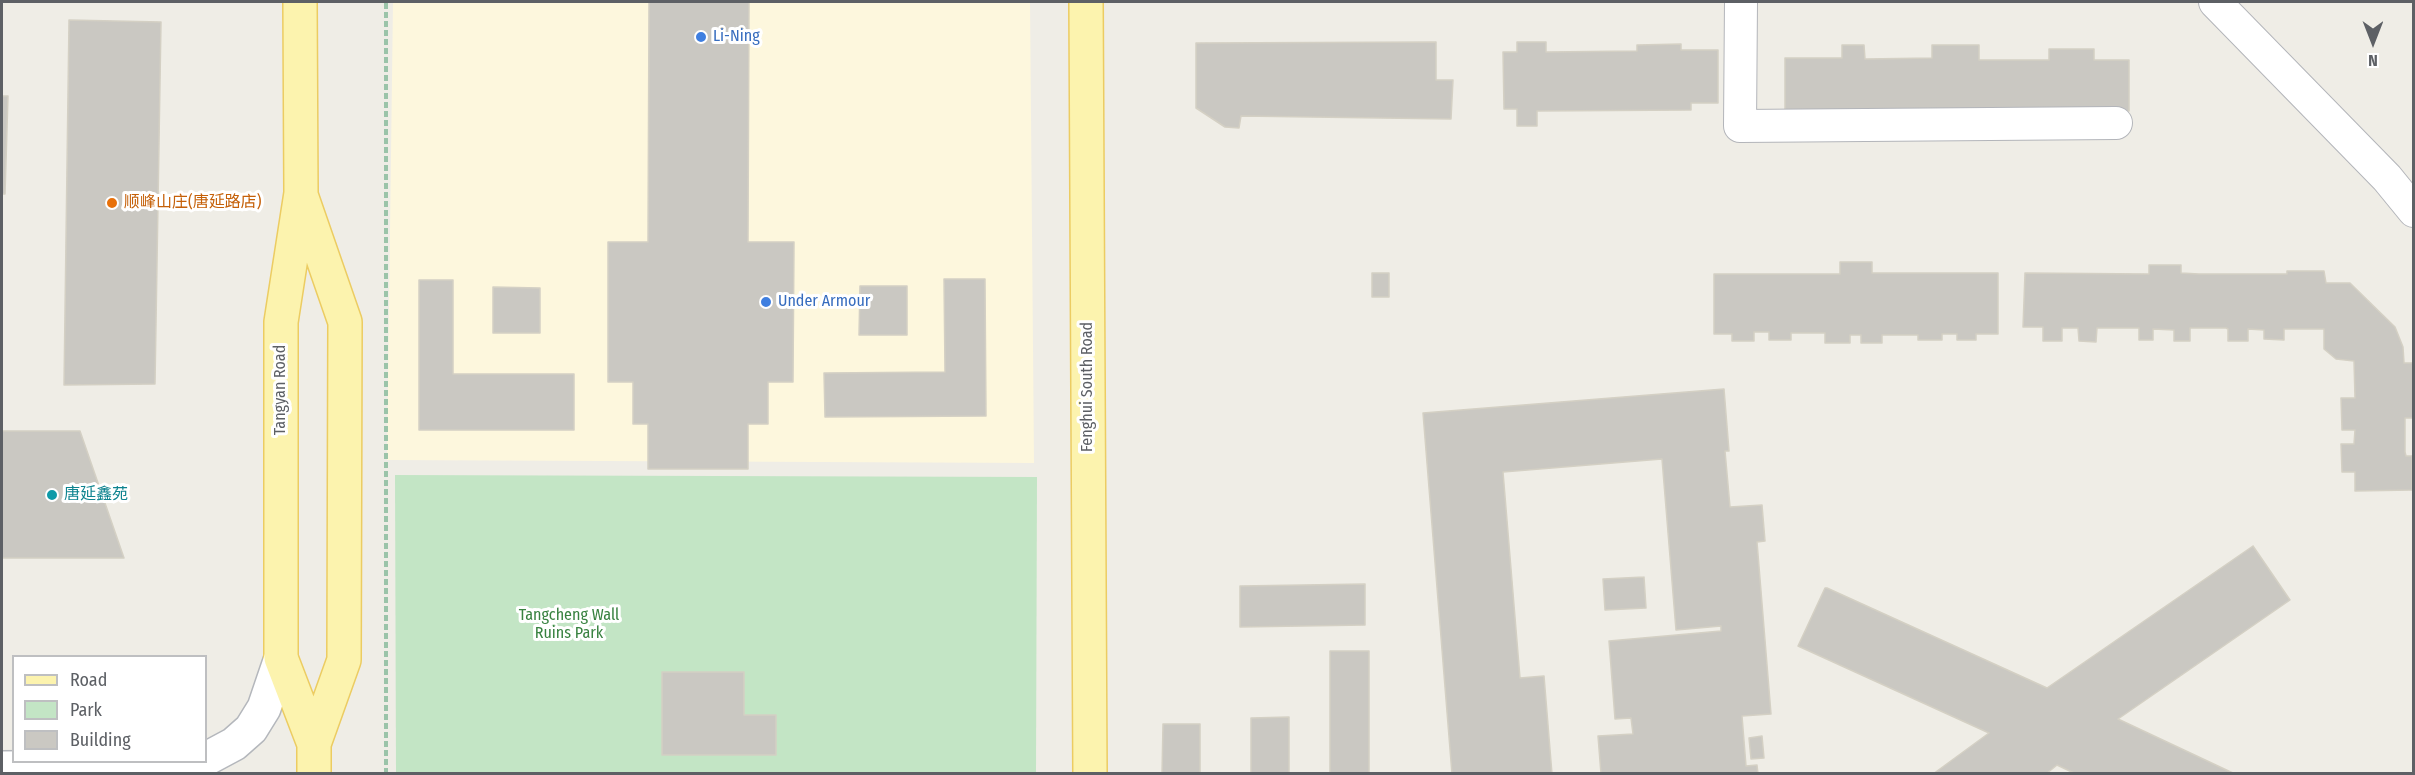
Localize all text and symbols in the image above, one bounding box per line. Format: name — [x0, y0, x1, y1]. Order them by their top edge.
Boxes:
north arrow — [2343, 12, 2403, 72]
place label: Li-Ning — [713, 27, 760, 47]
marker: Li-Ning — [694, 30, 708, 44]
text: N — [2368, 51, 2378, 70]
place label: 顺峰山庄(唐延路店) — [124, 193, 261, 213]
marker: 顺峰山庄(唐延路店) — [105, 196, 119, 210]
place label: Under Armour — [778, 292, 870, 312]
marker: Under Armour — [759, 295, 773, 309]
street label: Fenghui South Road — [1078, 322, 1098, 452]
street label: Tangyan Road — [271, 345, 291, 435]
place label: 唐延鑫苑 — [64, 485, 128, 505]
marker: 唐延鑫苑 — [45, 488, 59, 502]
park label: Tangcheng Wall Ruins Park — [519, 606, 619, 644]
legend — [12, 655, 207, 763]
text: Road — [70, 669, 107, 691]
text: Park — [70, 699, 102, 721]
text: Building — [70, 729, 131, 751]

